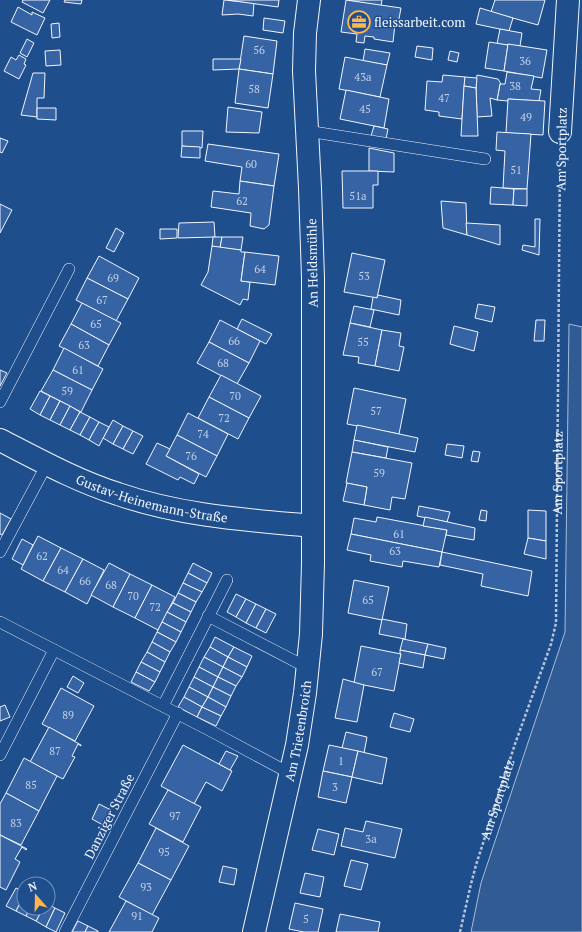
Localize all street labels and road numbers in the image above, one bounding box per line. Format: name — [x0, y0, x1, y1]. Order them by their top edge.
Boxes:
street label: Am Sportplatz — [551, 107, 571, 191]
street label: An Heldsmühle — [302, 218, 322, 308]
street label: Am Sportplatz — [548, 431, 567, 515]
street label: Gustav-Heinemann-Straße — [73, 470, 229, 527]
street label: Am Trietenbroich — [280, 679, 315, 783]
street label: Am Sportplatz — [476, 757, 519, 842]
street label: Danziger Straße — [80, 770, 138, 862]

